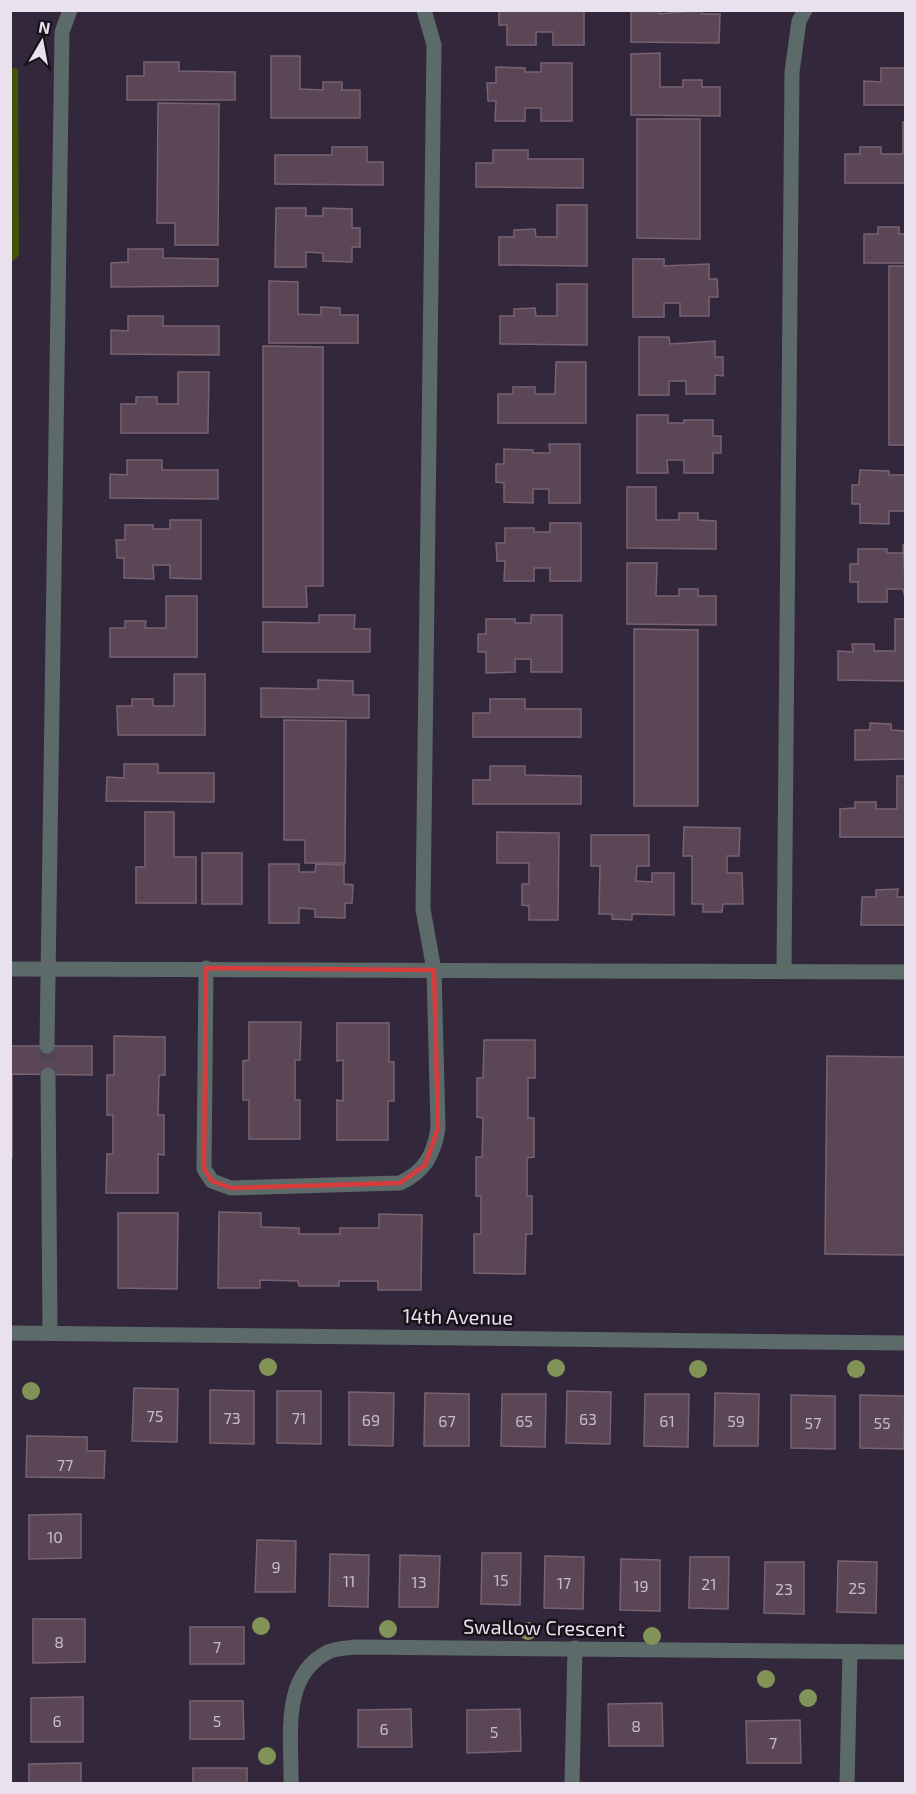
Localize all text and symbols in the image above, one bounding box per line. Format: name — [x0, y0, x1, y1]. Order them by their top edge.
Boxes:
north arrow — [12, 12, 72, 72]
text: N — [37, 16, 52, 37]
street label: 14th Avenue — [403, 1303, 513, 1329]
house number: 75 — [147, 1406, 163, 1425]
house number: 73 — [223, 1408, 241, 1427]
house number: 71 — [292, 1408, 306, 1427]
house number: 63 — [579, 1409, 597, 1428]
house number: 69 — [362, 1410, 380, 1429]
house number: 67 — [438, 1411, 456, 1430]
house number: 65 — [515, 1411, 533, 1430]
house number: 61 — [659, 1411, 675, 1430]
house number: 59 — [727, 1411, 745, 1430]
house number: 57 — [805, 1413, 821, 1432]
house number: 55 — [873, 1413, 891, 1432]
house number: 77 — [57, 1455, 73, 1474]
house number: 10 — [47, 1527, 63, 1546]
house number: 9 — [271, 1557, 281, 1576]
house number: 15 — [494, 1570, 508, 1589]
house number: 11 — [343, 1571, 355, 1590]
house number: 13 — [411, 1572, 427, 1591]
house number: 17 — [557, 1573, 571, 1592]
house number: 21 — [701, 1574, 717, 1593]
house number: 19 — [633, 1576, 649, 1595]
house number: 25 — [848, 1578, 866, 1597]
house number: 23 — [775, 1579, 793, 1598]
street label: Swallow Crescent — [463, 1614, 626, 1640]
house number: 8 — [54, 1632, 64, 1651]
house number: 7 — [213, 1637, 221, 1656]
house number: 6 — [52, 1711, 62, 1730]
house number: 5 — [213, 1711, 221, 1730]
house number: 8 — [631, 1716, 641, 1735]
house number: 6 — [379, 1719, 389, 1738]
house number: 5 — [490, 1722, 498, 1741]
house number: 7 — [769, 1733, 777, 1752]

